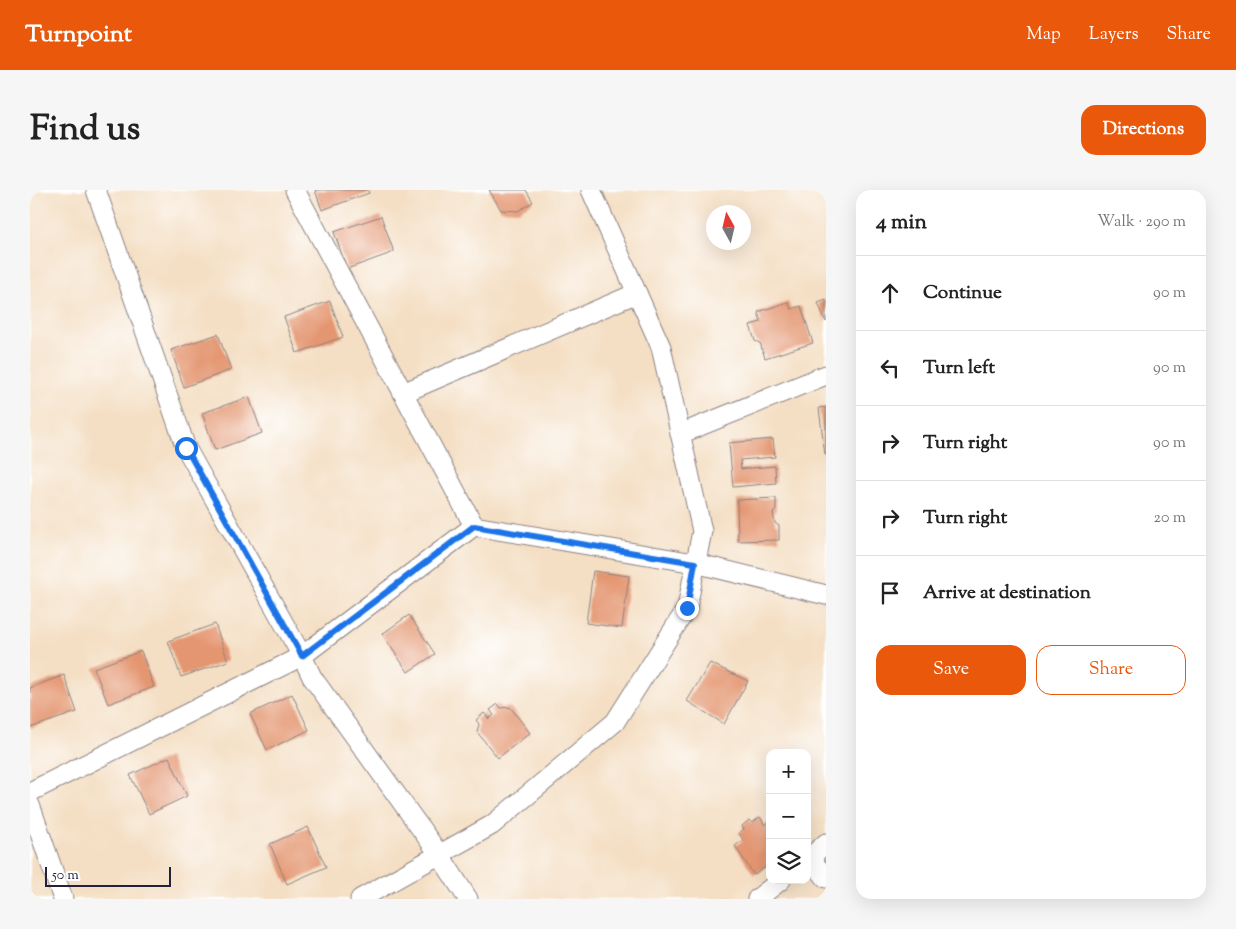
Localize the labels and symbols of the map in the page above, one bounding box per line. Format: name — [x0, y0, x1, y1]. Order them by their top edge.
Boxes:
north arrow — [706, 205, 751, 250]
route start — [175, 437, 198, 460]
route end — [676, 597, 699, 620]
scale bar — [45, 864, 171, 887]

